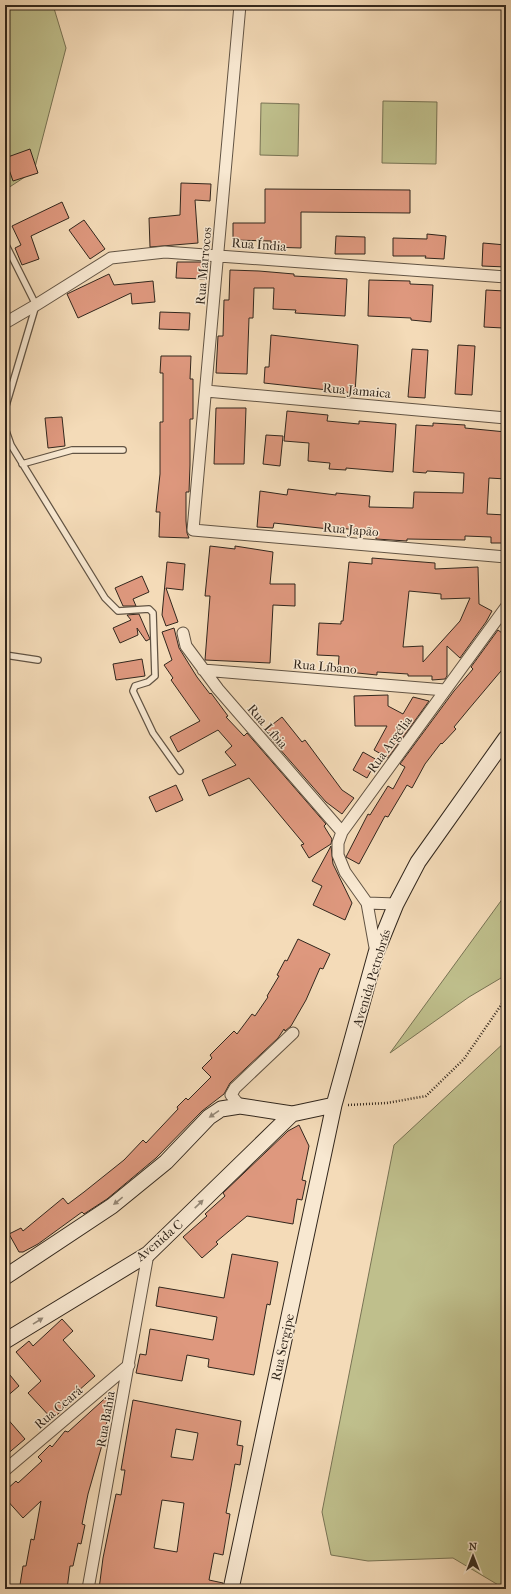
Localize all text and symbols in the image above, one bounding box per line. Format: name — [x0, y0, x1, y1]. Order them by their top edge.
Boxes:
street label: Rua Marrocos — [193, 226, 214, 306]
street label: Rua Índia — [231, 235, 288, 254]
street label: Rua Jamaica — [322, 380, 393, 401]
street label: Rua Japão — [323, 520, 380, 539]
street label: Rua Líbano — [293, 656, 358, 677]
street label: Rua Líbia — [244, 701, 291, 752]
street label: Rua Argélia — [364, 712, 415, 775]
street label: Avenida Petrobrás — [349, 927, 394, 1030]
one-way arrow — [209, 1110, 219, 1118]
one-way arrow — [112, 1197, 123, 1206]
one-way arrow — [194, 1199, 204, 1209]
street label: Avenida C — [132, 1216, 186, 1265]
street label: Rua Sergipe — [268, 1312, 297, 1382]
one-way arrow — [32, 1317, 44, 1324]
street label: Rua Ceará — [31, 1382, 86, 1432]
street label: Rua Bahia — [93, 1389, 118, 1448]
north arrow — [453, 1536, 493, 1576]
text: N — [469, 1540, 478, 1553]

